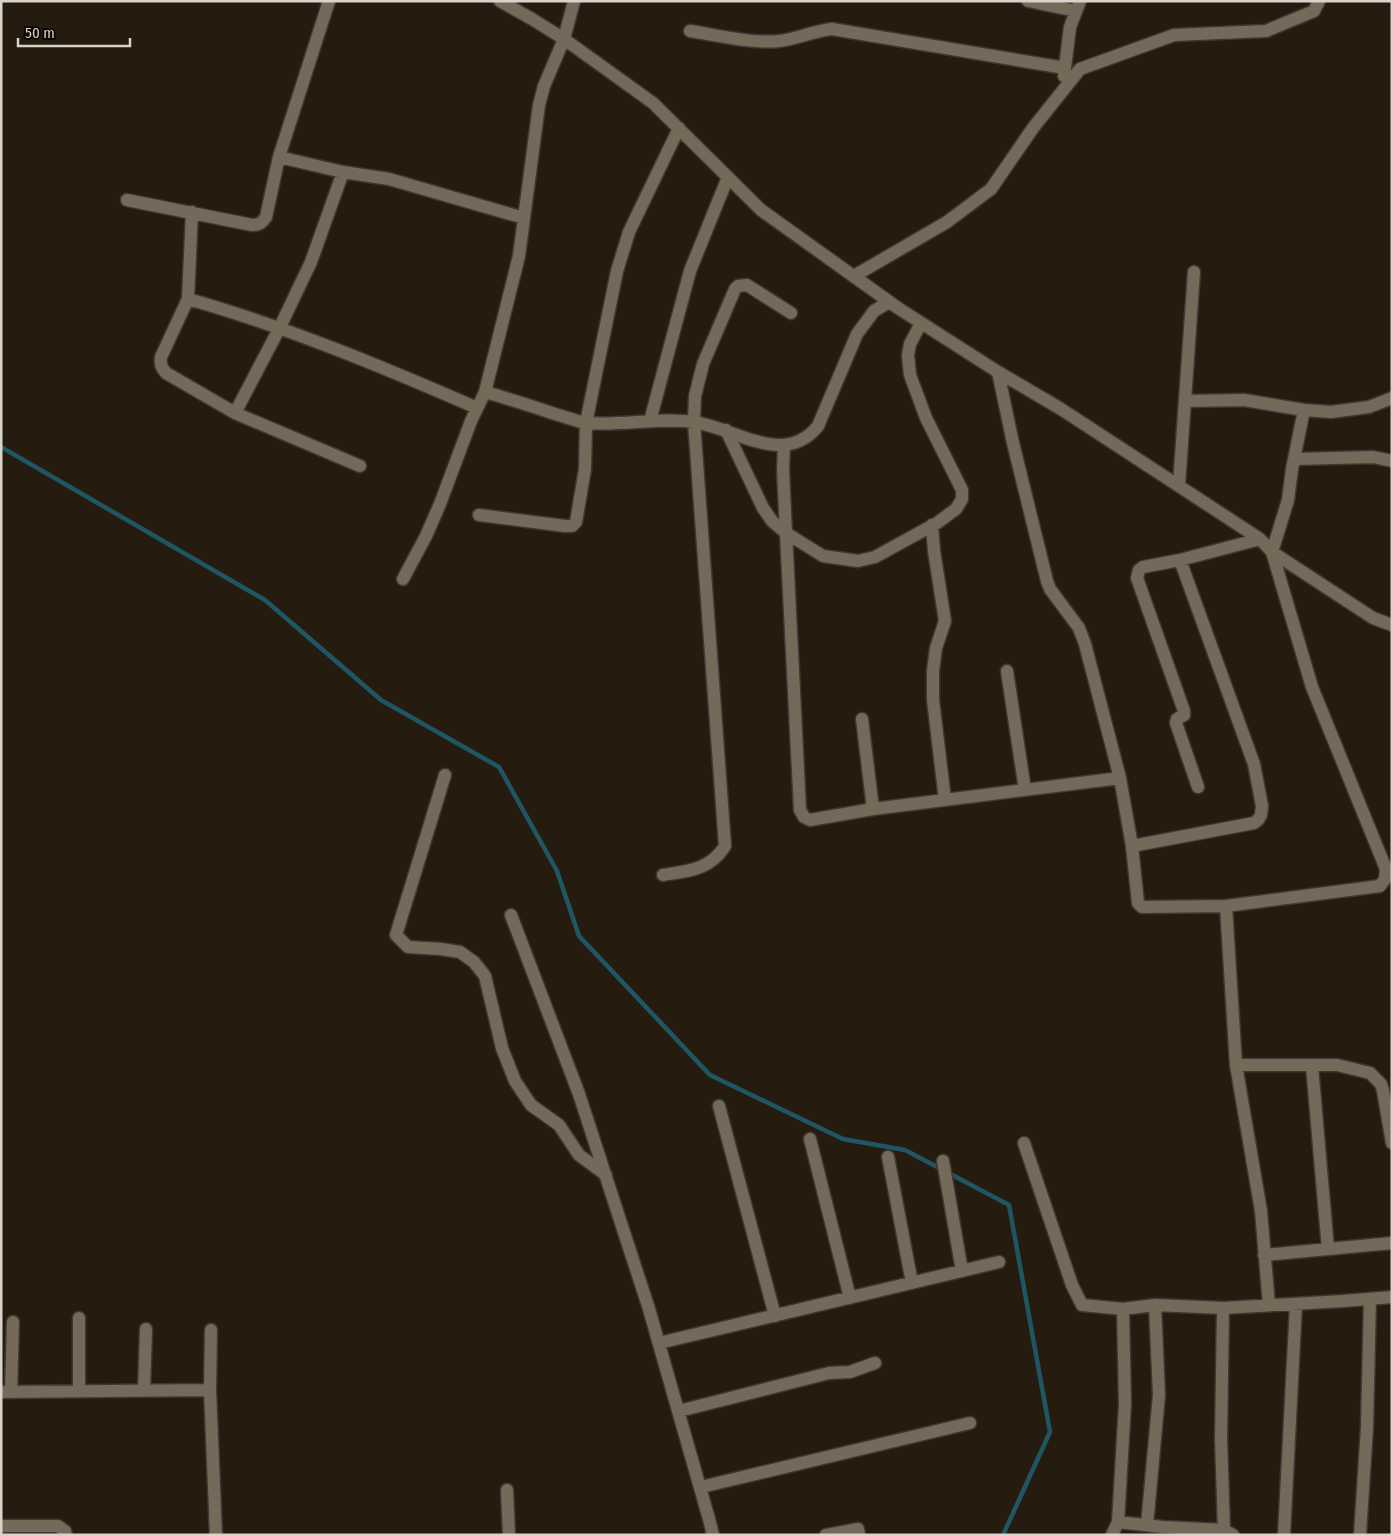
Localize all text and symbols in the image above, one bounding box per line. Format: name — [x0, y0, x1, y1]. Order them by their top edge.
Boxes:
scale bar — [18, 15, 130, 47]
text: 50 m — [25, 24, 55, 42]

